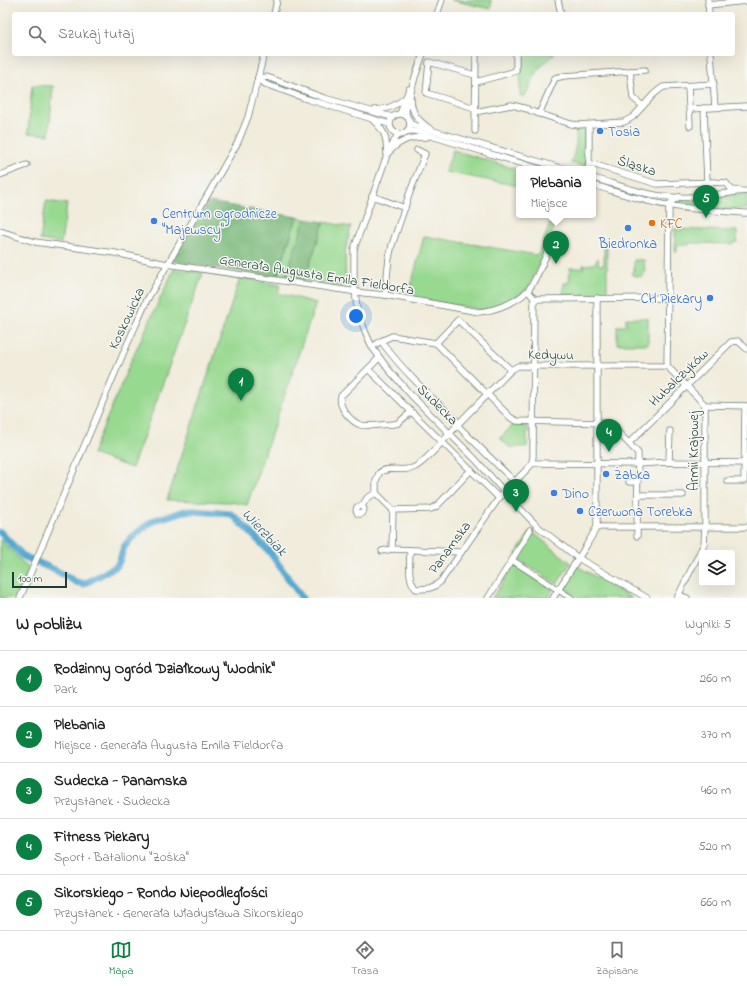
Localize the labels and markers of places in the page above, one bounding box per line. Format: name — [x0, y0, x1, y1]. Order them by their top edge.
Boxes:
place label: Tosia — [608, 122, 640, 143]
marker: Tosia — [595, 126, 605, 136]
pin: 5 — [693, 185, 719, 218]
place label: Centrum Ogrodnicze "Majewscy" — [162, 204, 278, 242]
place label: KFC — [660, 214, 683, 235]
marker: Centrum Ogrodnicze "Majewscy" — [149, 216, 159, 226]
marker: KFC — [647, 218, 657, 228]
marker: Biedronka — [623, 223, 633, 233]
pin: 2 — [543, 231, 569, 264]
place label: Biedronka — [598, 234, 657, 255]
place label: CH Piekary — [641, 289, 702, 311]
marker: CH Piekary — [705, 293, 715, 303]
pin: 1 — [228, 368, 254, 401]
pin: 4 — [596, 419, 622, 452]
place label: Żabka — [614, 465, 650, 486]
marker: Żabka — [601, 469, 611, 479]
pin: 3 — [503, 479, 529, 512]
place label: Dino — [561, 484, 589, 505]
marker: Dino — [549, 488, 559, 498]
place label: Czerwona Torebka — [588, 502, 692, 523]
marker: Czerwona Torebka — [575, 506, 585, 516]

